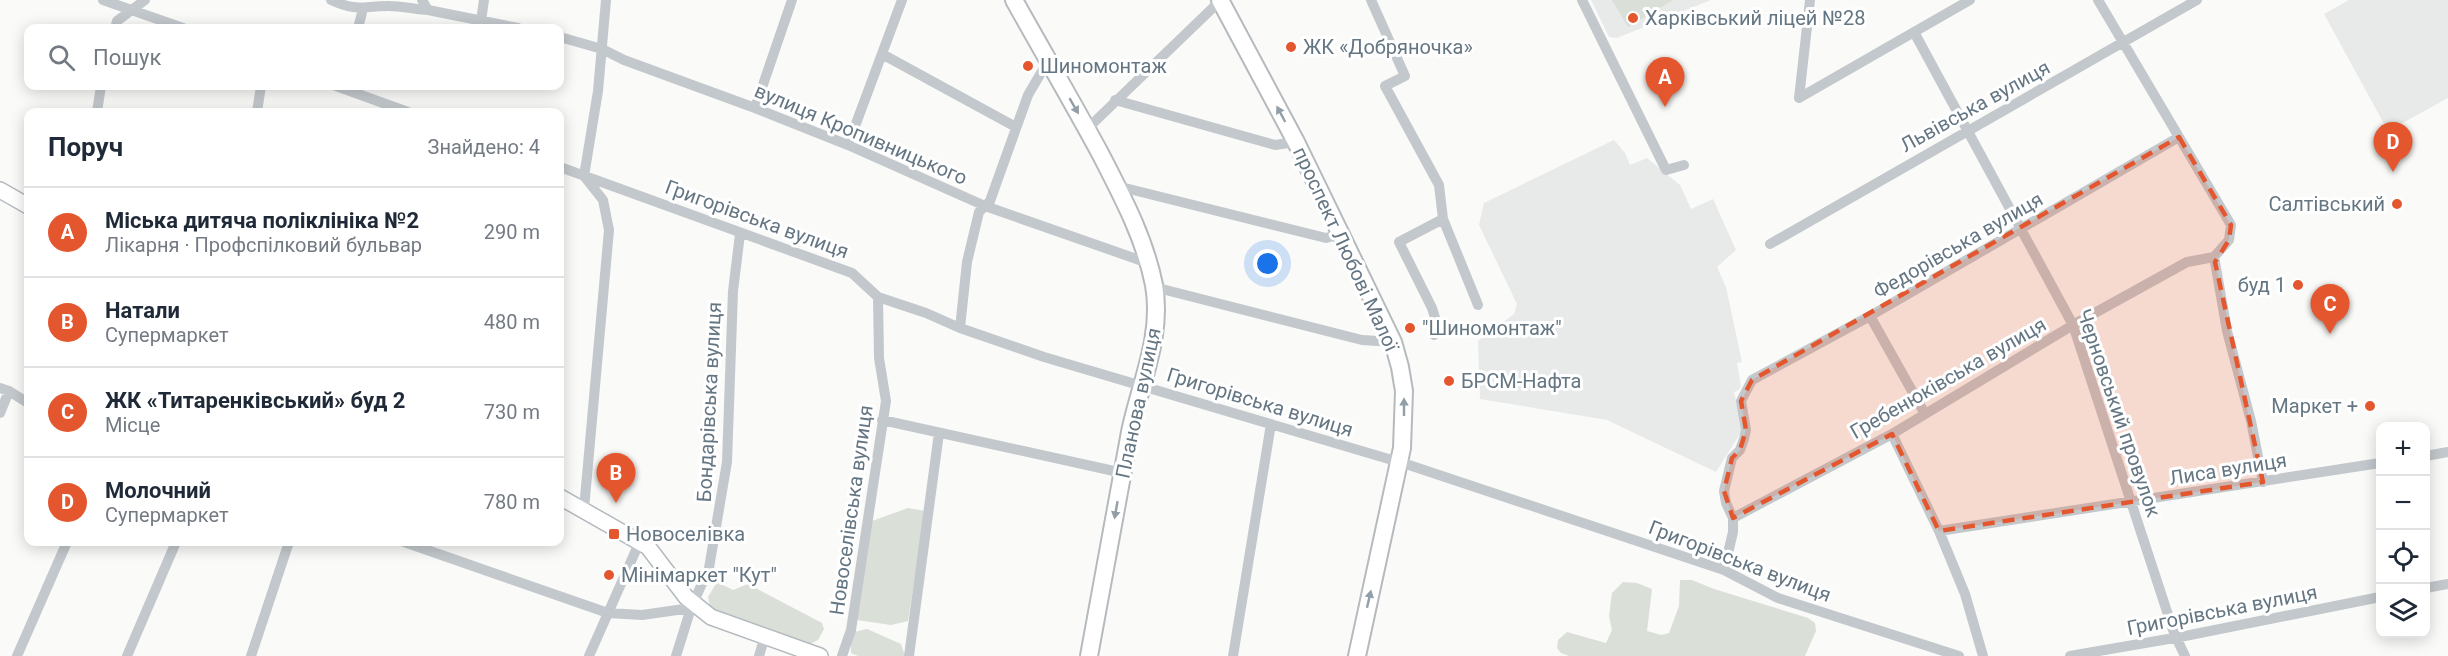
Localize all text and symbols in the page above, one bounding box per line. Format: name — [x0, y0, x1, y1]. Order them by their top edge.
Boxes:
place label: Харківський ліцей №28 — [1645, 6, 1865, 30]
marker: Харківський ліцей №28 — [1626, 11, 1640, 25]
search box — [24, 24, 564, 90]
place label: ЖК «Добряночка» — [1303, 35, 1473, 59]
marker: ЖК «Добряночка» — [1284, 40, 1298, 54]
icon: search — [45, 41, 78, 74]
text: Пошук — [93, 45, 161, 70]
place label: Шиномонтаж — [1040, 54, 1167, 78]
street label: Львівська вулиця — [1896, 55, 2054, 157]
pin: A — [1646, 57, 1684, 107]
marker: Шиномонтаж — [1021, 59, 1035, 73]
street label: вулиця Кропивницького — [751, 78, 971, 190]
one-way arrow — [1068, 98, 1079, 114]
one-way arrow — [1276, 105, 1286, 122]
pin: D — [2374, 122, 2412, 172]
text: Поруч — [48, 132, 123, 162]
text: Знайдено: 4 — [428, 135, 540, 159]
street label: проспект Любові Малої — [1288, 143, 1404, 356]
street label: Григорівська вулиця — [662, 175, 852, 263]
street label: Федорівська вулиця — [1869, 187, 2047, 303]
place label: Салтівський — [2268, 192, 2385, 216]
marker: Салтівський — [2390, 197, 2404, 211]
text: Міська дитяча поліклініка №2 — [105, 208, 419, 233]
text: A — [61, 220, 74, 244]
text: 290 m — [484, 220, 540, 244]
text: Лікарня · Профспілковий бульвар — [105, 233, 422, 257]
your location — [1253, 249, 1282, 278]
place label: буд 1 — [2238, 273, 2286, 297]
marker: буд 1 — [2291, 278, 2305, 292]
pin: C — [2310, 284, 2350, 334]
text: Натали — [105, 298, 180, 323]
street label: Бондарівська вулиця — [692, 301, 726, 503]
street label: Черновський провулок — [2072, 306, 2166, 520]
text: B — [61, 310, 74, 334]
text: 480 m — [484, 310, 540, 334]
street label: Гребенюківська вулиця — [1846, 312, 2050, 444]
place label: "Шиномонтаж" — [1422, 316, 1562, 340]
marker: "Шиномонтаж" — [1403, 321, 1417, 335]
text: Супермаркет — [105, 323, 229, 347]
street label: Планова вулиця — [1110, 325, 1166, 481]
street label: Григорівська вулиця — [1164, 362, 1356, 442]
place label: БРСМ-Нафта — [1461, 369, 1581, 393]
marker: БРСМ-Нафта — [1442, 374, 1456, 388]
text: ЖК «Титаренківський» буд 2 — [105, 388, 405, 413]
place label: Маркет + — [2271, 394, 2358, 418]
one-way arrow — [1399, 398, 1409, 417]
marker: Маркет + — [2363, 399, 2377, 413]
text: C — [61, 400, 74, 424]
text: 730 m — [484, 400, 540, 424]
street label: Новоселівська вулиця — [824, 403, 878, 617]
text: Місце — [105, 413, 160, 437]
map controls — [2376, 422, 2430, 638]
button: + — [2376, 422, 2430, 476]
street label: Лиса вулиця — [2168, 448, 2288, 490]
pin: B — [596, 454, 636, 503]
button: − — [2376, 476, 2430, 530]
text: Молочний — [105, 478, 211, 503]
text: D — [61, 490, 74, 514]
text: 780 m — [484, 490, 540, 514]
one-way arrow — [1111, 500, 1120, 519]
text: Супермаркет — [105, 503, 229, 527]
street label: Григорівська вулиця — [1645, 515, 1835, 607]
place label: Новоселівка — [626, 522, 745, 546]
marker: Новоселівка — [607, 527, 621, 541]
button: locate — [2376, 530, 2430, 584]
place label: Мінімаркет "Кут" — [621, 563, 777, 587]
marker: Мінімаркет "Кут" — [602, 568, 616, 582]
street label: Григорівська вулиця — [2125, 580, 2319, 640]
button: layers — [2376, 584, 2430, 638]
one-way arrow — [1365, 589, 1374, 608]

